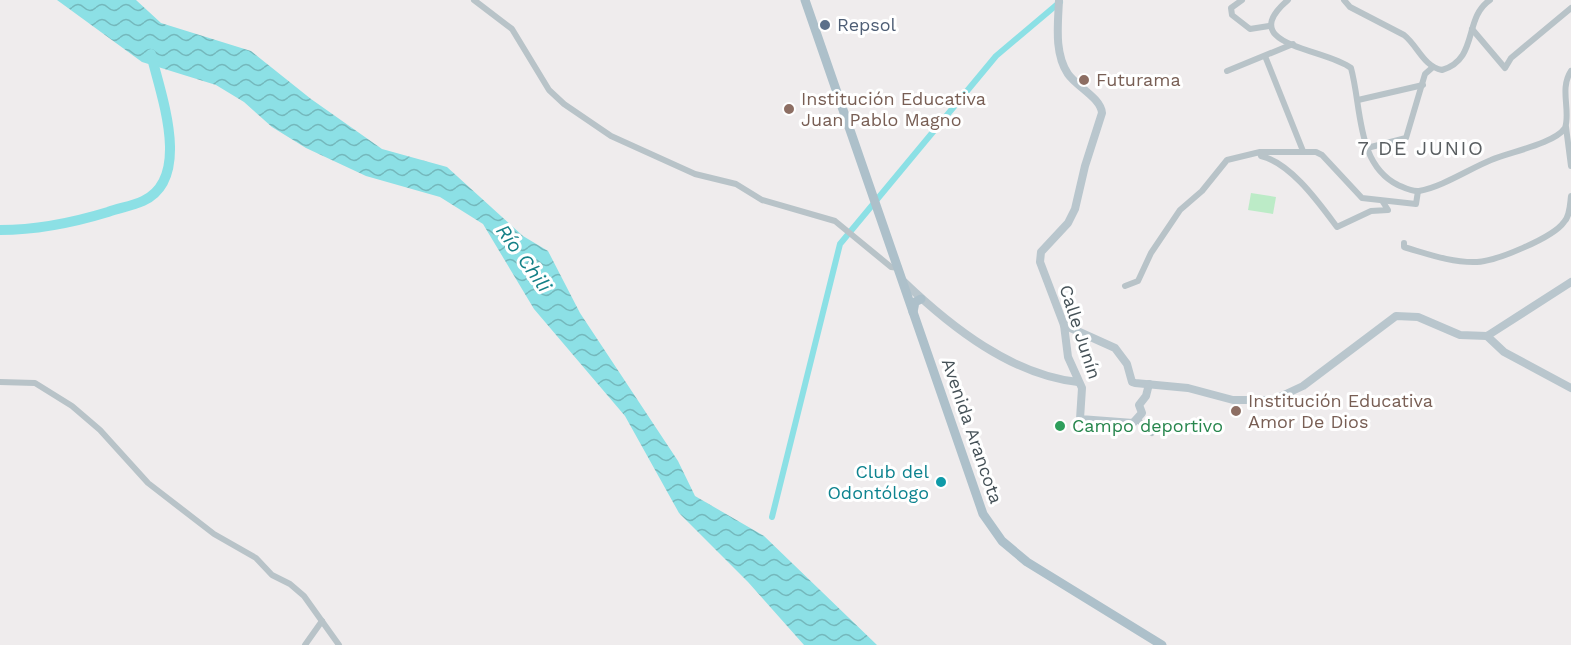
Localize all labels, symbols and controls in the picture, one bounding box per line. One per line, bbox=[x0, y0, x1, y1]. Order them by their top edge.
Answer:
place label: Repsol bbox=[837, 14, 897, 35]
marker: Repsol bbox=[818, 18, 832, 32]
place label: Futurama bbox=[1096, 69, 1181, 90]
marker: Futurama bbox=[1077, 73, 1091, 87]
place label: Institución Educativa Juan Pablo Magno bbox=[801, 88, 986, 130]
marker: Institución Educativa Juan Pablo Magno bbox=[782, 102, 796, 116]
district label: 7 DE JUNIO bbox=[1358, 136, 1485, 160]
water label: Río Chili bbox=[491, 219, 557, 297]
street label: Calle Junín bbox=[1055, 282, 1106, 382]
street label: Avenida Arancota bbox=[938, 355, 1007, 506]
place label: Institución Educativa Amor De Dios bbox=[1248, 390, 1433, 432]
marker: Institución Educativa Amor De Dios bbox=[1229, 404, 1243, 418]
place label: Campo deportivo bbox=[1072, 415, 1223, 436]
marker: Campo deportivo bbox=[1053, 419, 1067, 433]
place label: Club del Odontólogo bbox=[827, 461, 929, 503]
marker: Club del Odontólogo bbox=[934, 475, 948, 489]

